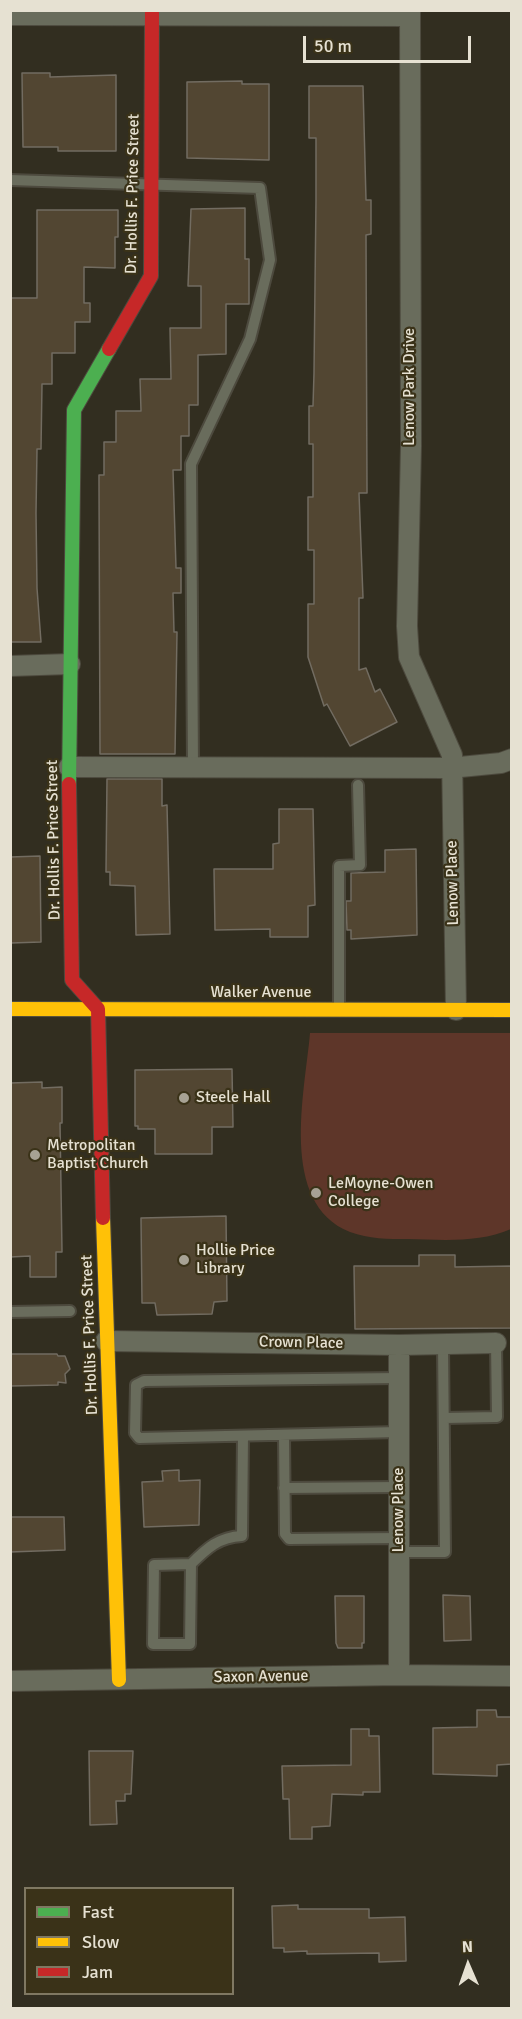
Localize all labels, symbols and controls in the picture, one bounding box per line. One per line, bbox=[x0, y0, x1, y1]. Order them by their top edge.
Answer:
scale bar bbox=[306, 24, 474, 62]
text: 50 m bbox=[314, 35, 352, 57]
street label: Dr. Hollis F. Price Street bbox=[122, 114, 144, 274]
street label: Lenow Park Drive bbox=[400, 328, 420, 446]
street label: Dr. Hollis F. Price Street bbox=[43, 760, 65, 920]
street label: Lenow Place bbox=[443, 840, 463, 926]
street label: Walker Avenue bbox=[211, 983, 311, 1003]
place label: Steele Hall bbox=[196, 1088, 271, 1108]
marker: Steele Hall bbox=[177, 1091, 191, 1105]
place label: Metropolitan Baptist Church bbox=[47, 1136, 148, 1174]
marker: Metropolitan Baptist Church bbox=[28, 1148, 42, 1162]
place label: LeMoyne-Owen College bbox=[328, 1174, 433, 1212]
marker: LeMoyne-Owen College bbox=[309, 1186, 323, 1200]
place label: Hollie Price Library bbox=[196, 1241, 275, 1279]
marker: Hollie Price Library bbox=[177, 1253, 191, 1267]
street label: Dr. Hollis F. Price Street bbox=[78, 1254, 102, 1416]
street label: Crown Place bbox=[259, 1333, 343, 1353]
street label: Lenow Place bbox=[389, 1467, 409, 1553]
street label: Saxon Avenue bbox=[213, 1667, 309, 1687]
legend bbox=[24, 1887, 234, 1995]
text: Fast bbox=[82, 1901, 114, 1923]
text: Slow bbox=[82, 1931, 119, 1953]
north arrow bbox=[438, 1935, 498, 1995]
text: N bbox=[461, 1937, 473, 1957]
text: Jam bbox=[82, 1961, 113, 1983]

